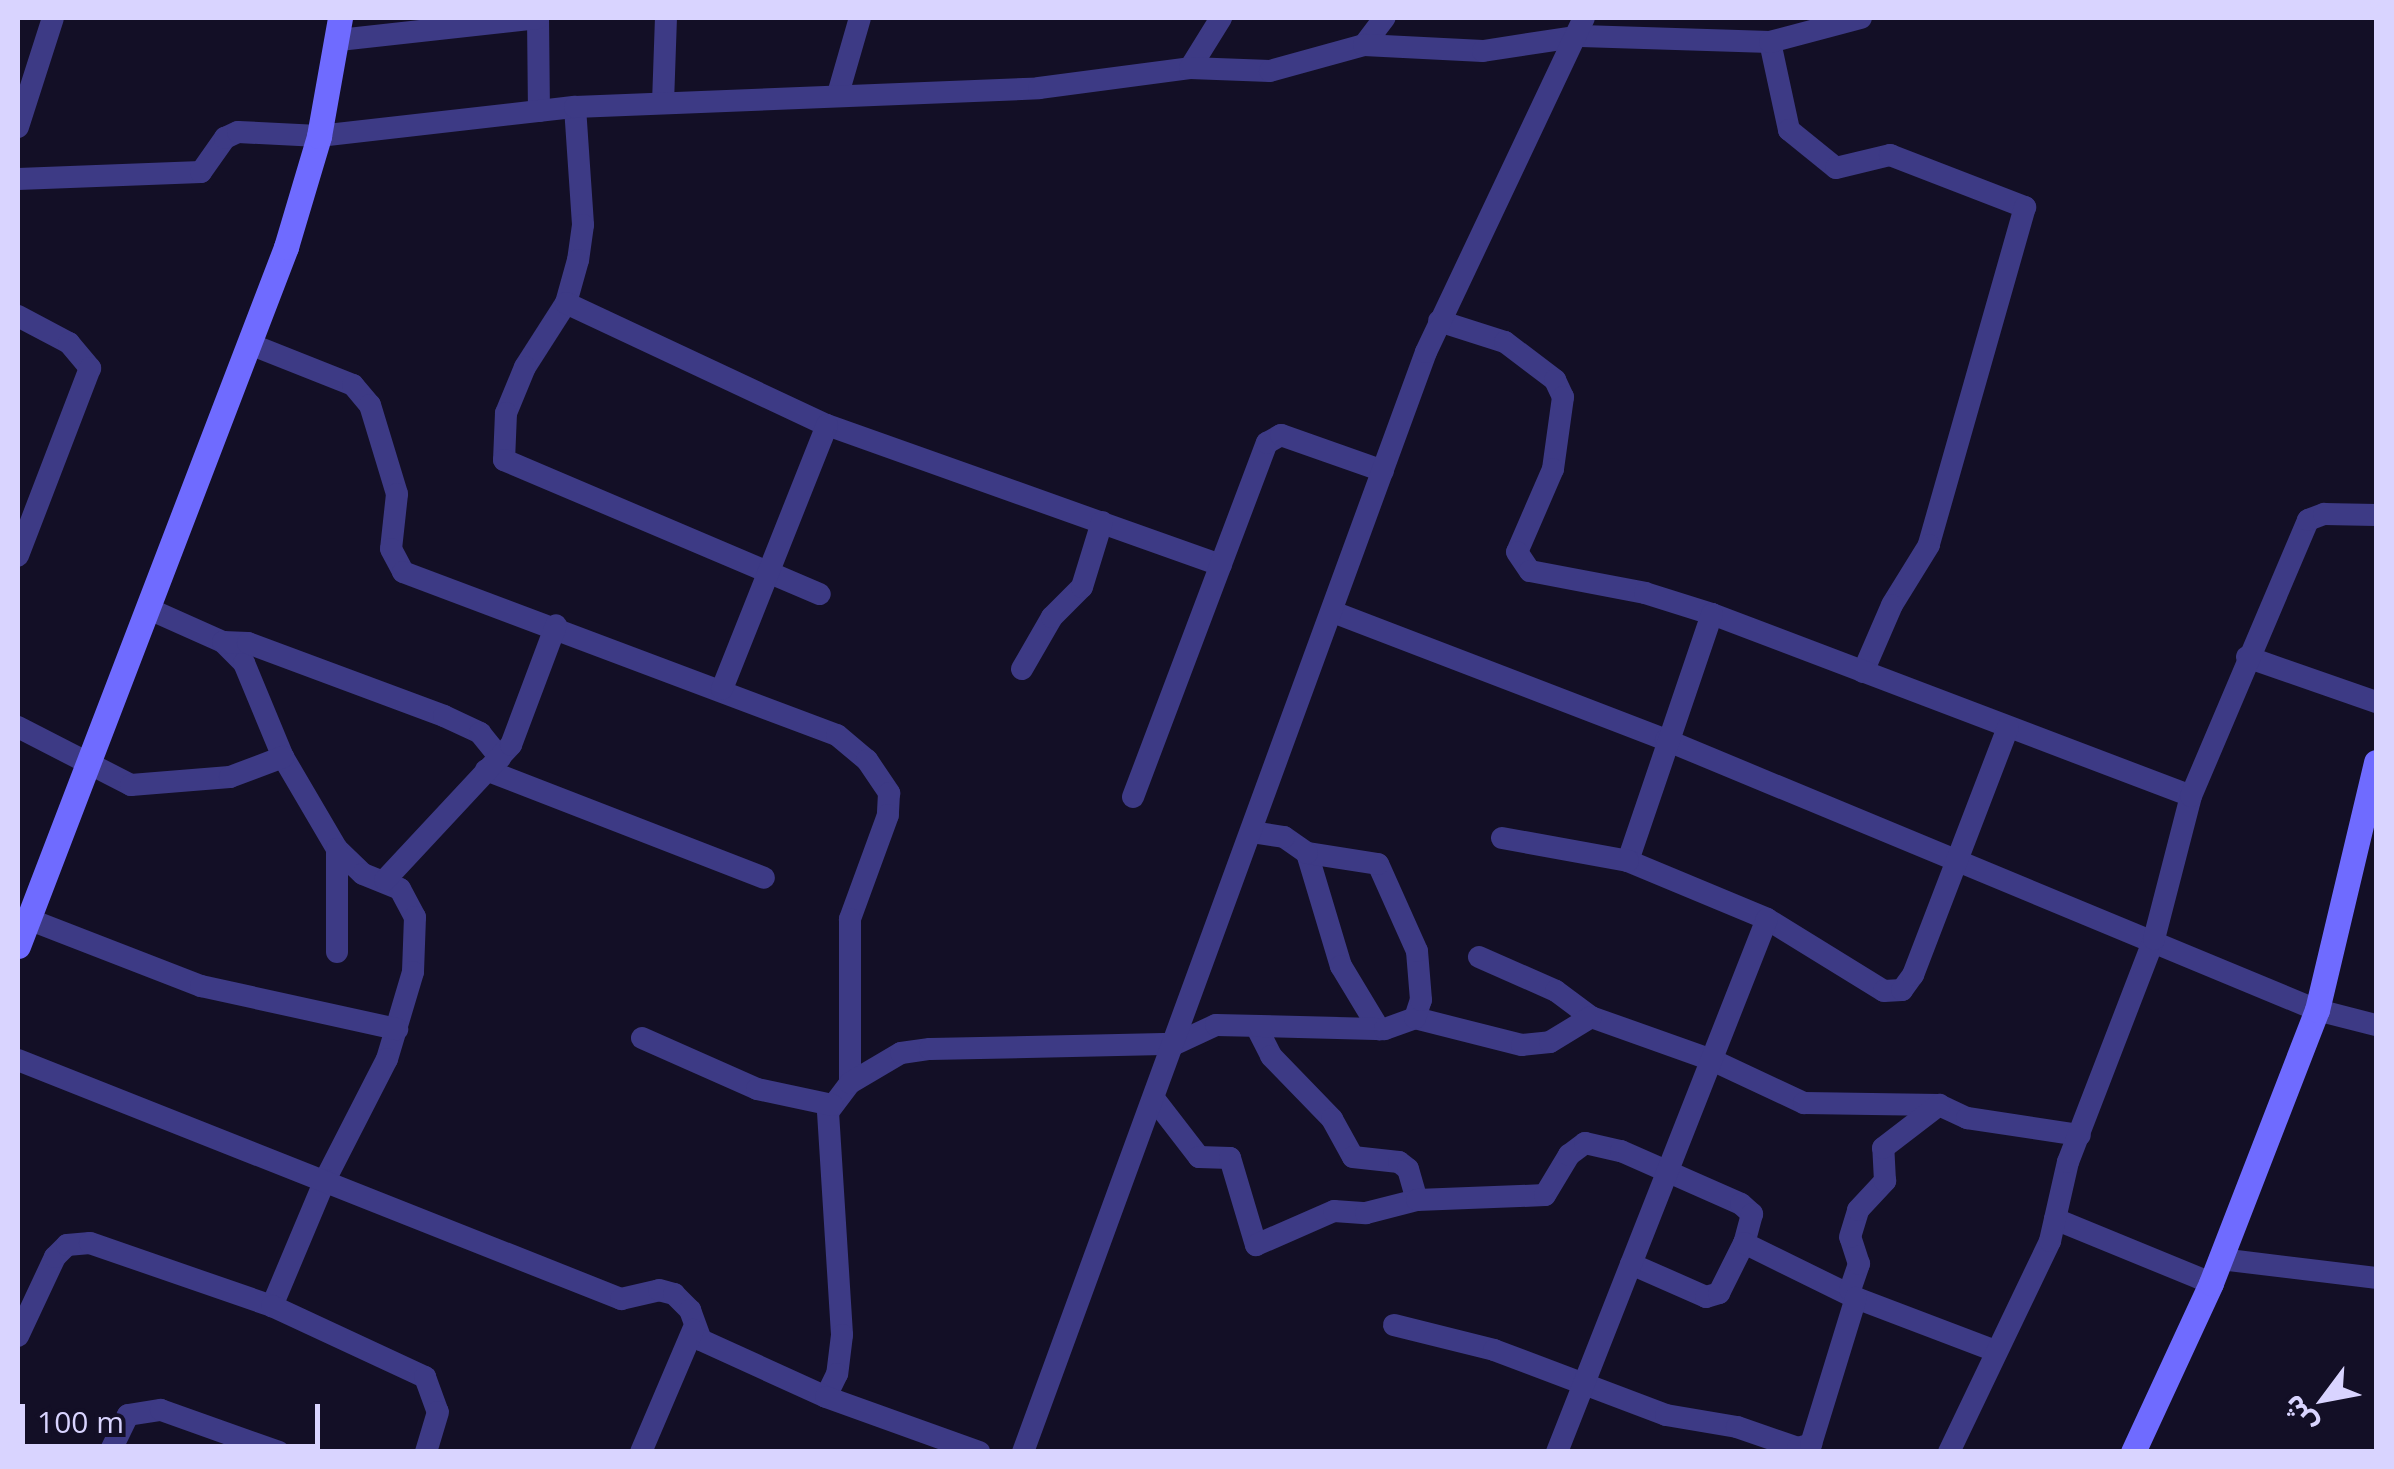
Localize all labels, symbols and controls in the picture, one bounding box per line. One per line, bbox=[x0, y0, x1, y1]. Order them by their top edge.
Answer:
north arrow bbox=[2274, 1349, 2374, 1449]
scale bar bbox=[25, 1384, 325, 1446]
text: ش bbox=[2272, 1389, 2325, 1441]
text: 100 m bbox=[37, 1401, 124, 1442]

